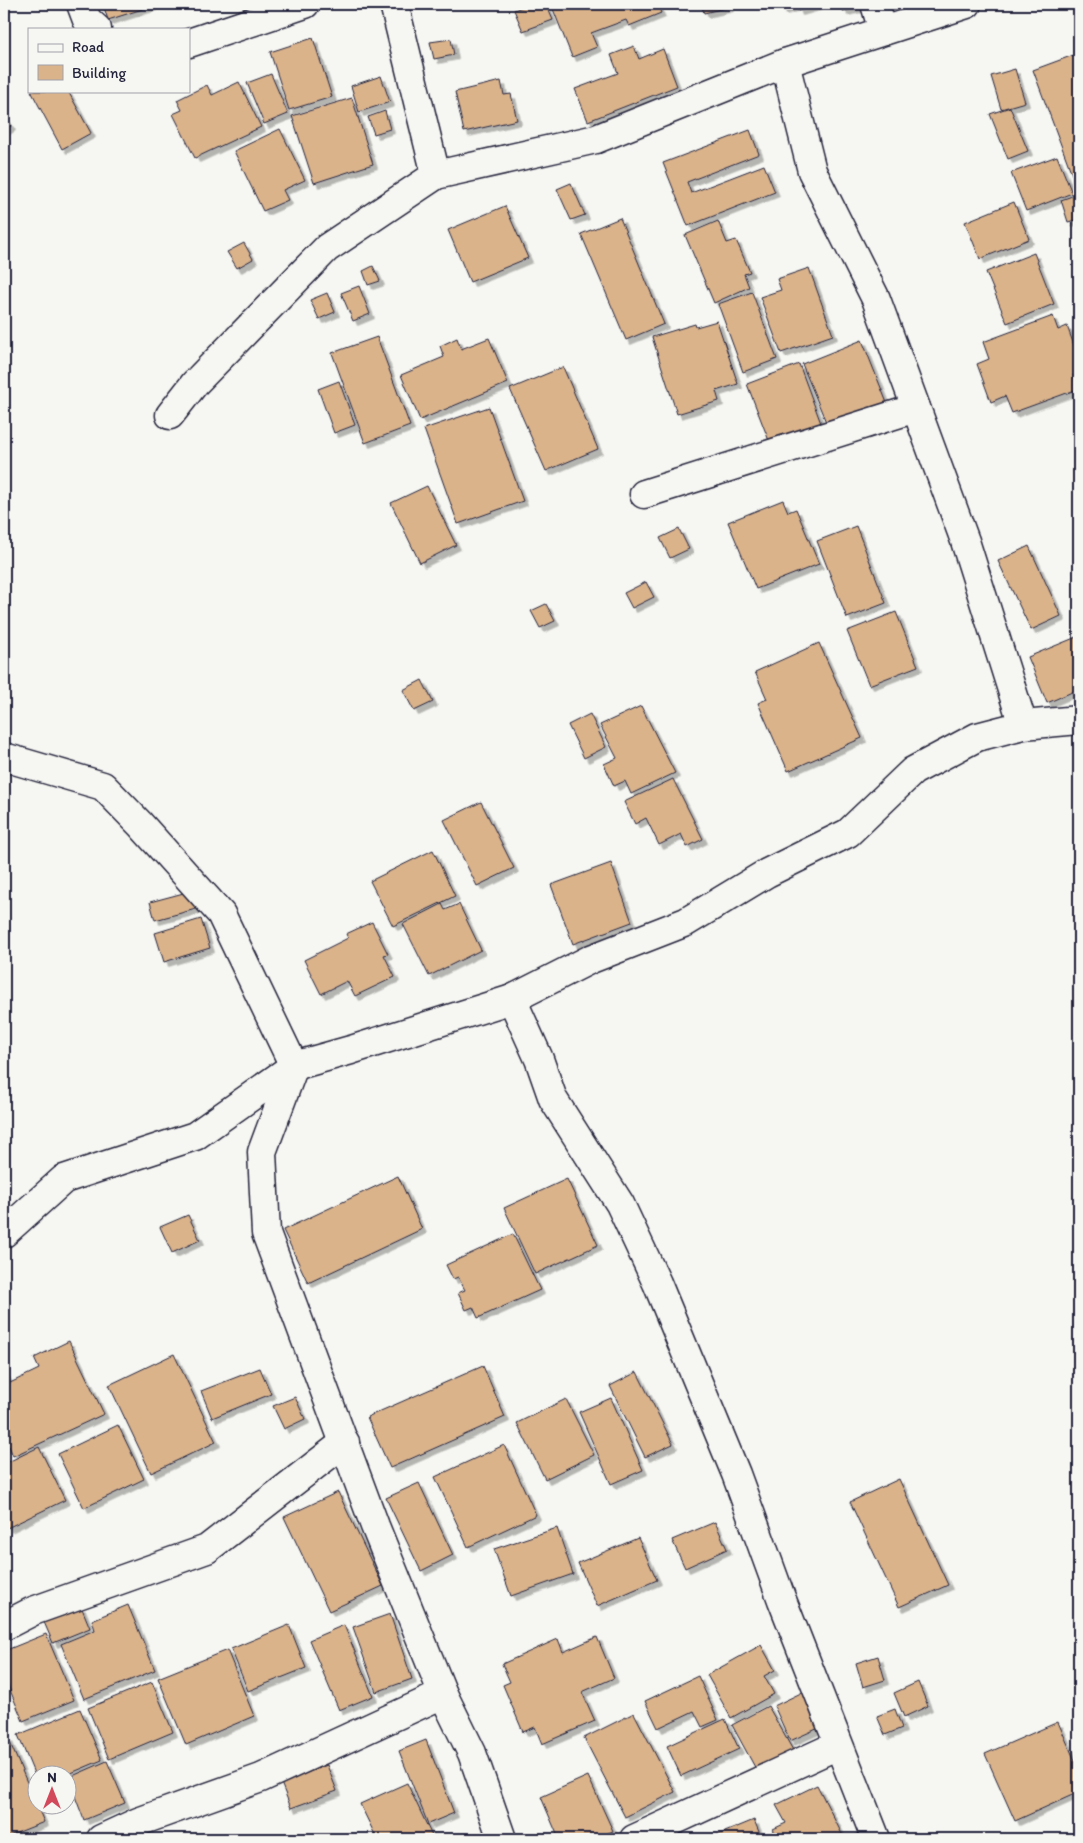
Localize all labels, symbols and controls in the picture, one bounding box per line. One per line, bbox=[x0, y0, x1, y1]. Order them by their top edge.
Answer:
legend bbox=[28, 28, 190, 92]
text: Road bbox=[72, 38, 105, 56]
text: Building bbox=[72, 64, 126, 82]
north arrow bbox=[28, 1766, 78, 1816]
text: N bbox=[47, 1769, 57, 1786]

